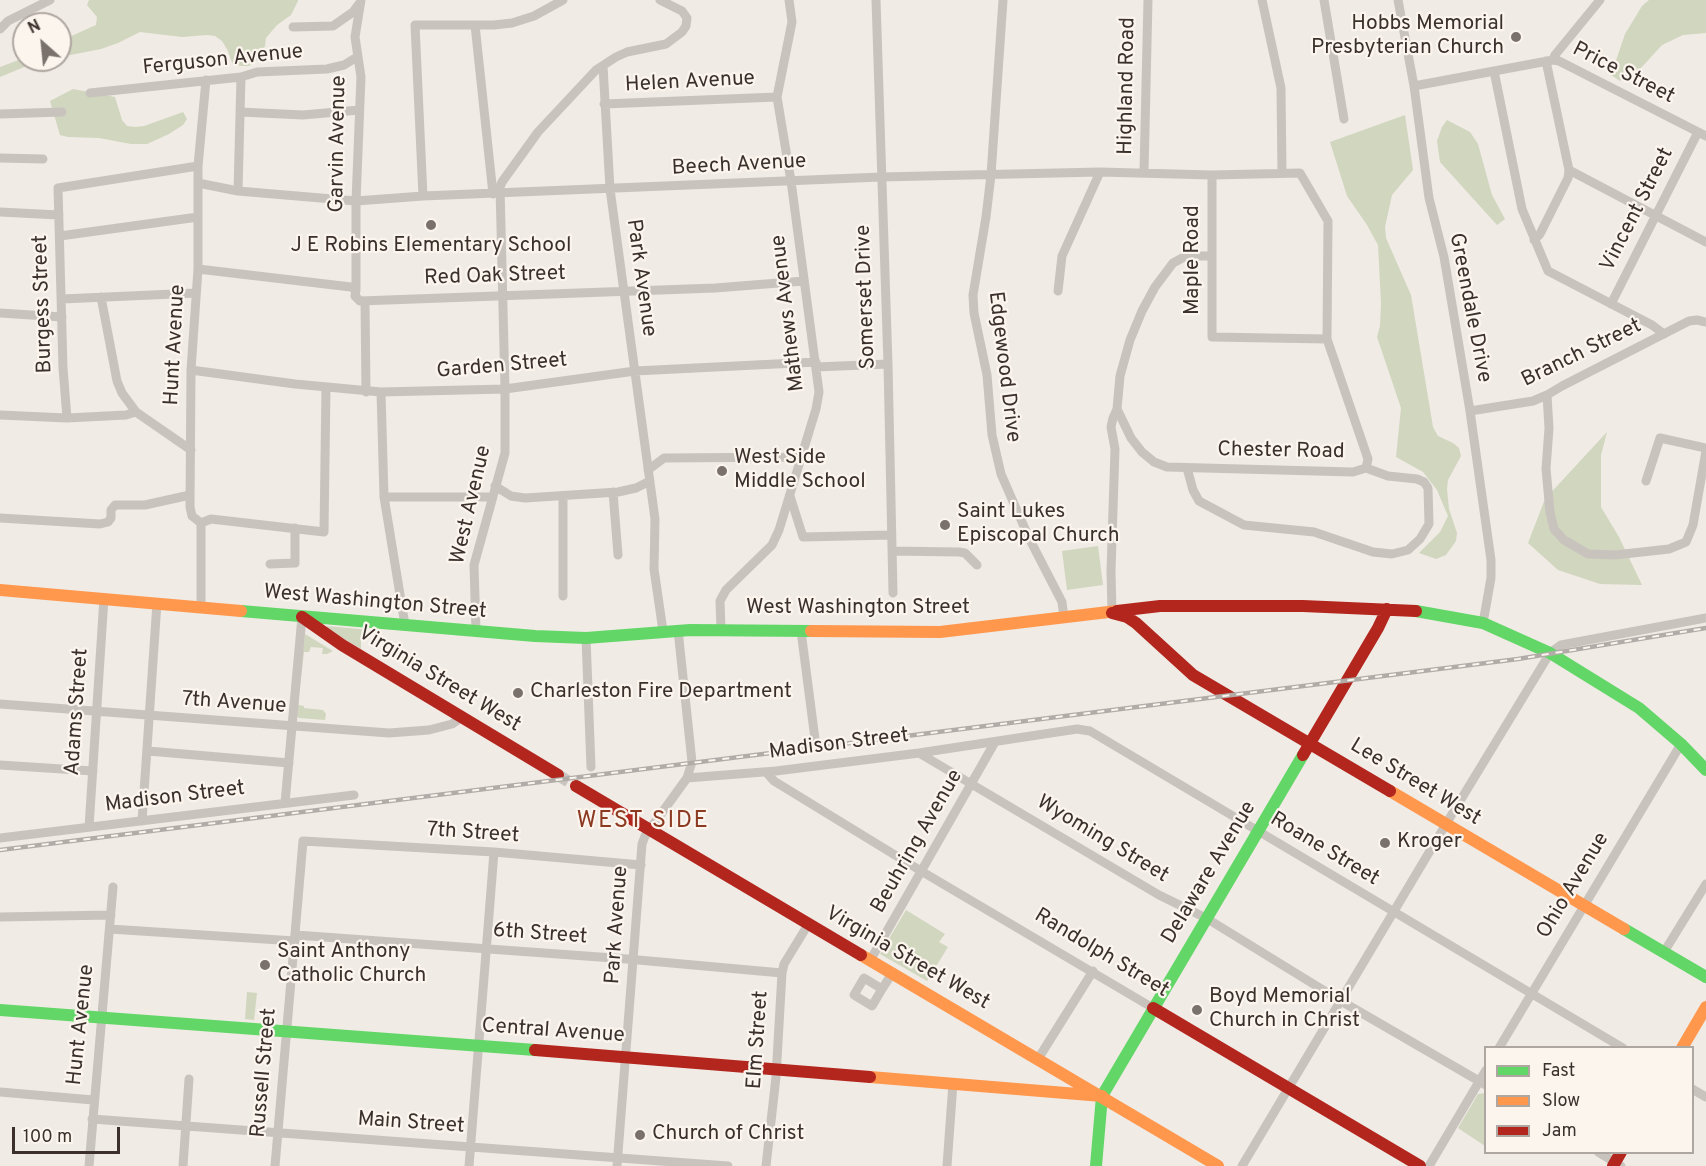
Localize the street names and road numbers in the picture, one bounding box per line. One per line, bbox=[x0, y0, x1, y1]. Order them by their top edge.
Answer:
street label: Highland Road bbox=[1114, 17, 1142, 155]
street label: Price Street bbox=[1568, 37, 1678, 111]
street label: Ferguson Avenue bbox=[142, 40, 304, 82]
street label: Helen Avenue bbox=[624, 67, 756, 99]
street label: Garvin Avenue bbox=[325, 75, 353, 213]
street label: Vincent Street bbox=[1596, 144, 1680, 276]
street label: Beech Avenue bbox=[671, 150, 807, 182]
street label: Maple Road bbox=[1181, 205, 1207, 315]
street label: Park Avenue bbox=[619, 218, 661, 338]
street label: Somerset Drive bbox=[852, 224, 882, 370]
street label: Greendale Drive bbox=[1442, 231, 1496, 385]
street label: Mathews Avenue bbox=[767, 233, 811, 393]
street label: Burgess Street bbox=[29, 234, 59, 374]
street label: Red Oak Street bbox=[424, 262, 566, 292]
street label: Hunt Avenue bbox=[160, 284, 192, 406]
street label: Edgewood Drive bbox=[981, 290, 1025, 444]
street label: Branch Street bbox=[1518, 314, 1646, 394]
street label: Garden Street bbox=[436, 349, 568, 385]
street label: Chester Road bbox=[1217, 438, 1345, 466]
street label: West Avenue bbox=[446, 443, 498, 567]
street label: West Washington Street bbox=[262, 581, 488, 625]
street label: West Washington Street bbox=[746, 596, 970, 622]
street label: Virginia Street West bbox=[353, 621, 525, 739]
street label: Adams Street bbox=[61, 647, 95, 777]
street label: 7th Avenue bbox=[181, 688, 287, 720]
street label: Madison Street bbox=[768, 724, 910, 766]
street label: Lee Street West bbox=[1345, 734, 1485, 832]
street label: Beuhring Avenue bbox=[867, 766, 969, 918]
street label: Madison Street bbox=[104, 777, 246, 819]
street label: Wyoming Street bbox=[1031, 791, 1173, 889]
street label: Delaware Avenue bbox=[1157, 797, 1263, 949]
street label: Roane Street bbox=[1265, 808, 1383, 892]
street label: 7th Street bbox=[426, 818, 520, 850]
street label: Ohio Avenue bbox=[1532, 828, 1616, 944]
street label: Park Avenue bbox=[601, 865, 635, 985]
street label: Virginia Street West bbox=[820, 902, 994, 1016]
street label: Randolph Street bbox=[1029, 904, 1173, 1004]
street label: 6th Street bbox=[492, 919, 588, 951]
street label: Hunt Avenue bbox=[63, 963, 101, 1087]
street label: Elm Street bbox=[743, 990, 775, 1090]
street label: Russell Street bbox=[247, 1007, 283, 1139]
street label: Central Avenue bbox=[481, 1014, 625, 1050]
street label: Main Street bbox=[357, 1108, 465, 1140]

